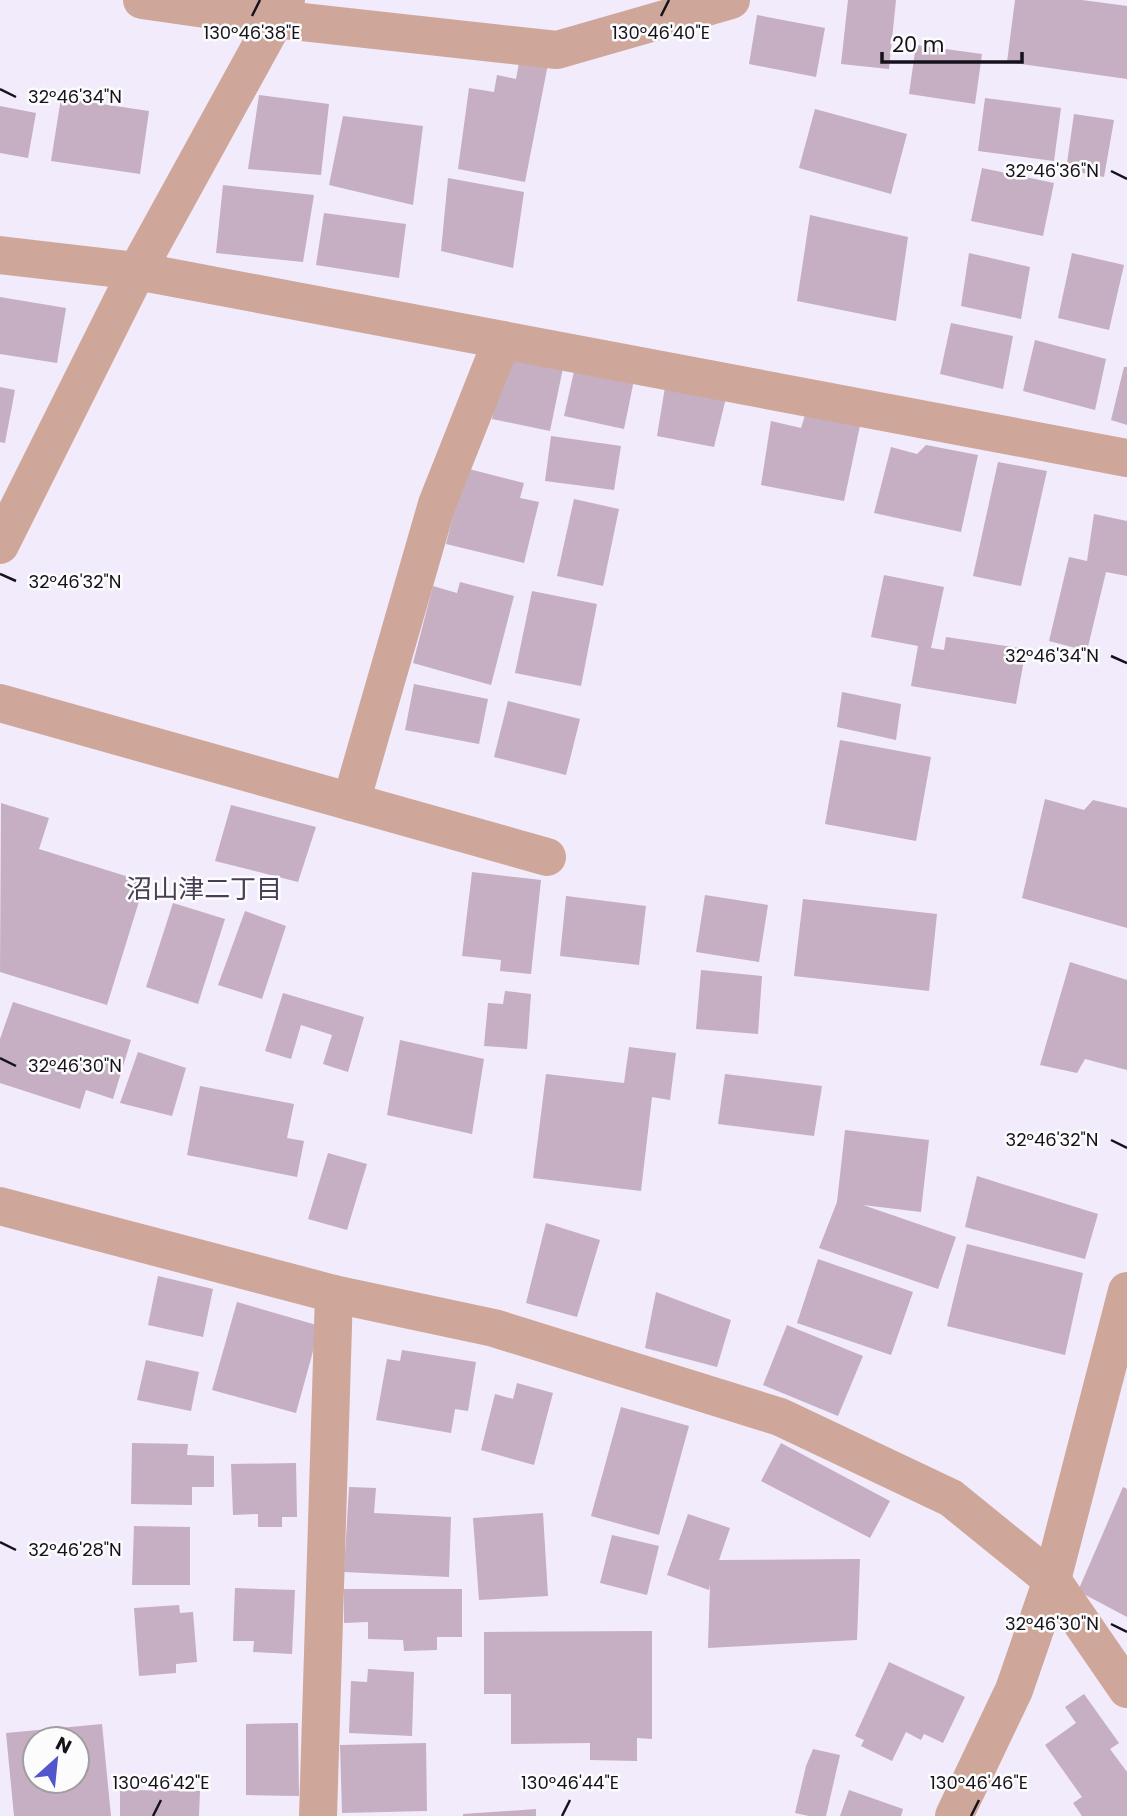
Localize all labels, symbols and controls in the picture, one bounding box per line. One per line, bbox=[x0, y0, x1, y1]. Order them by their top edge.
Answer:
text: 130°46'38"E bbox=[203, 20, 301, 45]
text: 130°46'40"E bbox=[612, 20, 710, 45]
scale bar bbox=[882, 21, 1022, 65]
text: 20 m bbox=[892, 30, 945, 59]
text: 32°46'34"N bbox=[28, 84, 122, 109]
text: 32°46'36"N bbox=[1005, 158, 1099, 183]
text: 32°46'32"N bbox=[29, 569, 121, 594]
text: 32°46'34"N bbox=[1005, 643, 1099, 668]
district label: 沼山津二丁目 bbox=[126, 871, 282, 907]
text: 32°46'30"N bbox=[28, 1053, 122, 1078]
text: 32°46'32"N bbox=[1006, 1127, 1098, 1152]
text: 32°46'28"N bbox=[28, 1537, 122, 1562]
text: 32°46'30"N bbox=[1005, 1611, 1099, 1636]
north arrow bbox=[21, 1725, 91, 1795]
text: N bbox=[51, 1730, 76, 1761]
text: 130°46'42"E bbox=[113, 1770, 209, 1795]
text: 130°46'44"E bbox=[521, 1770, 619, 1795]
text: 130°46'46"E bbox=[930, 1770, 1028, 1795]

